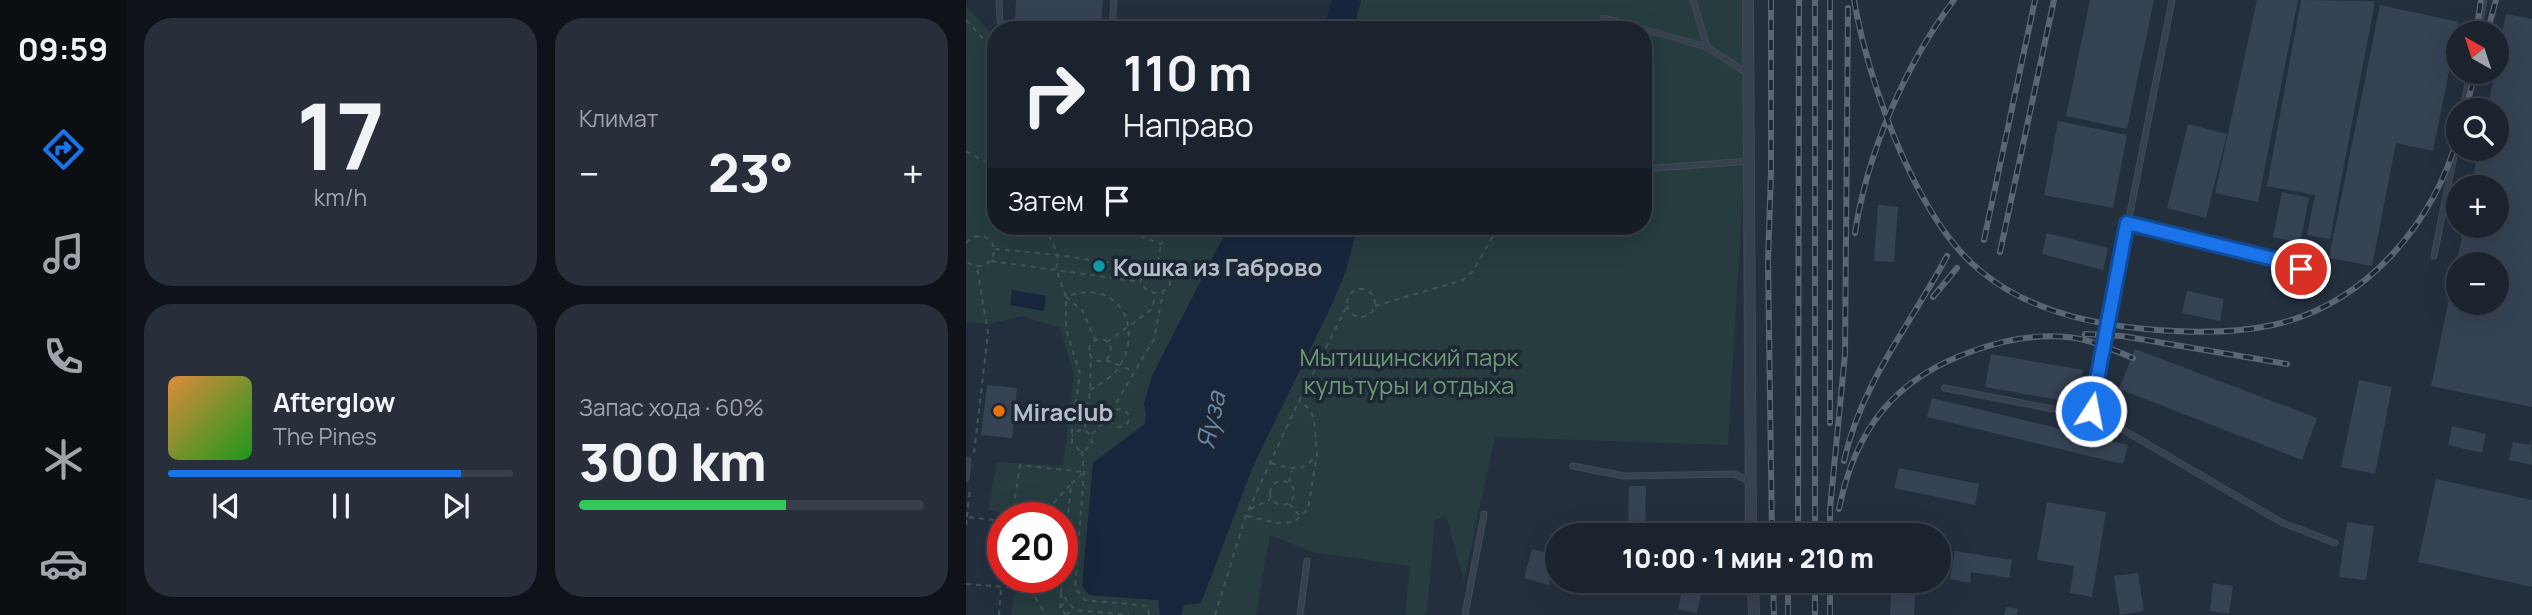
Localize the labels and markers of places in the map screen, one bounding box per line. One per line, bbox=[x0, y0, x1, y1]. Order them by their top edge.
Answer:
pin bbox=[2271, 239, 2331, 299]
place label: Кошка из Габрово bbox=[1113, 250, 1322, 283]
marker: Кошка из Габрово bbox=[1091, 258, 1107, 274]
place label: Miraclub bbox=[1013, 395, 1113, 428]
marker: Miraclub bbox=[991, 403, 1007, 419]

